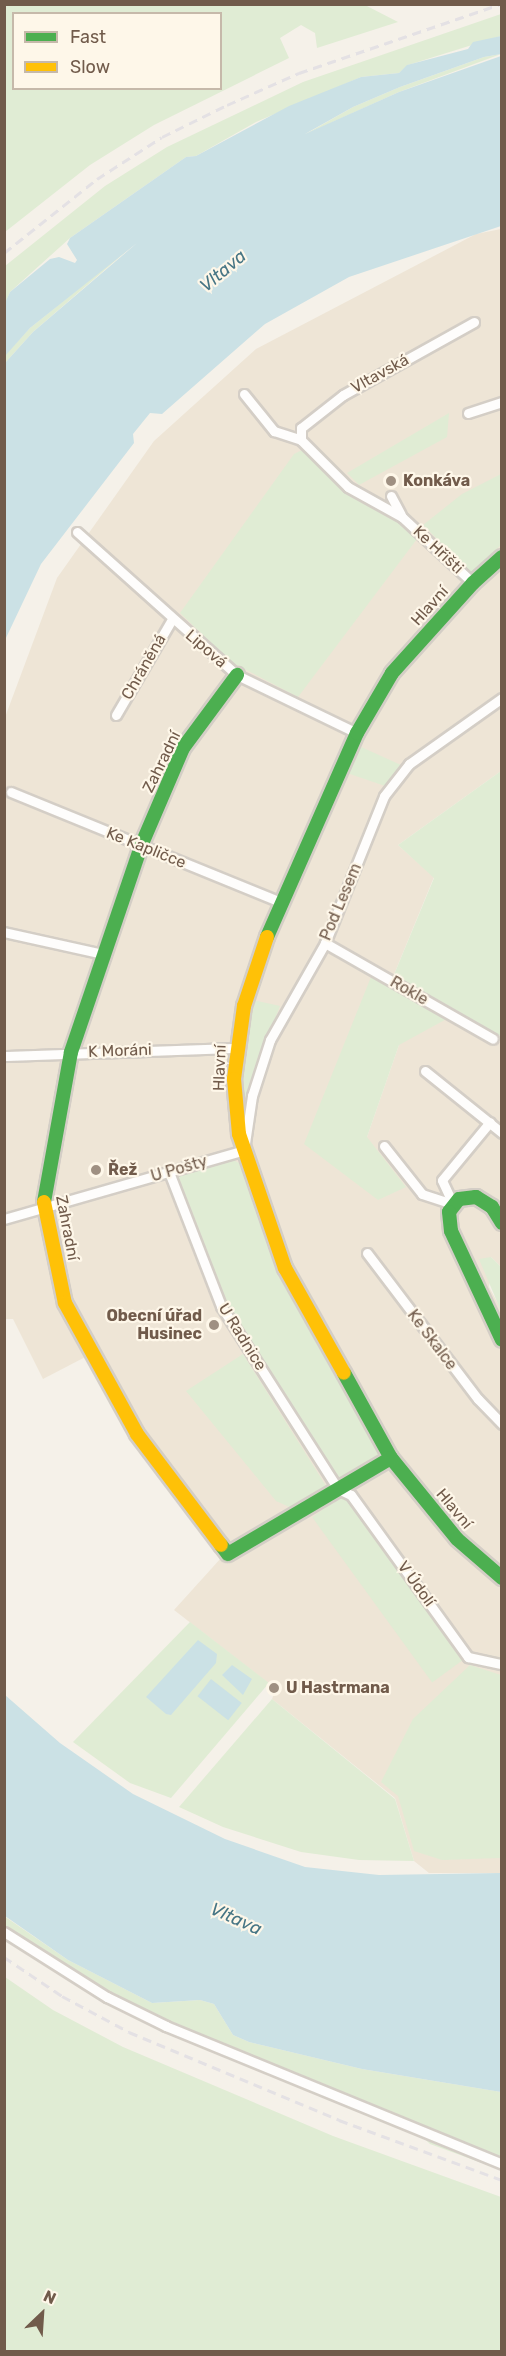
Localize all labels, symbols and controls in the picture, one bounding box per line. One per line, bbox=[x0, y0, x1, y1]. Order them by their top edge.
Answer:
legend bbox=[12, 12, 222, 90]
text: Fast bbox=[70, 26, 106, 48]
text: Slow bbox=[70, 56, 110, 78]
water label: Vltava bbox=[195, 245, 251, 297]
street label: Vltavská bbox=[348, 350, 412, 398]
place label: Konkáva bbox=[403, 471, 470, 491]
marker: Konkáva bbox=[384, 474, 398, 488]
street label: Ke Hřišti bbox=[409, 522, 467, 578]
street label: Hlavní bbox=[407, 582, 453, 630]
street label: Lipová bbox=[181, 626, 231, 672]
street label: Chráněná bbox=[118, 631, 170, 703]
street label: Zahradní bbox=[139, 728, 185, 796]
street label: Ke Kapličce bbox=[103, 823, 189, 873]
street label: Pod Lesem bbox=[316, 861, 366, 943]
street label: Rokle bbox=[387, 973, 431, 1009]
street label: K Moráni bbox=[88, 1040, 152, 1062]
street label: Hlavní bbox=[210, 1044, 230, 1092]
street label: U Pošty bbox=[149, 1152, 209, 1186]
place label: Řež bbox=[108, 1160, 137, 1180]
marker: Řež bbox=[89, 1163, 103, 1177]
street label: Zahradní bbox=[51, 1194, 83, 1262]
street label: U Radnice bbox=[214, 1300, 270, 1374]
place label: Obecní úřad Husinec bbox=[106, 1306, 202, 1344]
street label: Ke Skalce bbox=[403, 1306, 461, 1374]
marker: Obecní úřad Husinec bbox=[207, 1318, 221, 1332]
street label: Hlavní bbox=[432, 1485, 476, 1533]
street label: V Údolí bbox=[393, 1557, 439, 1611]
place label: U Hastrmana bbox=[286, 1678, 390, 1698]
marker: U Hastrmana bbox=[267, 1681, 281, 1695]
water label: Vltava bbox=[207, 1898, 265, 1940]
north arrow bbox=[12, 2284, 72, 2344]
text: N bbox=[41, 2286, 59, 2308]

